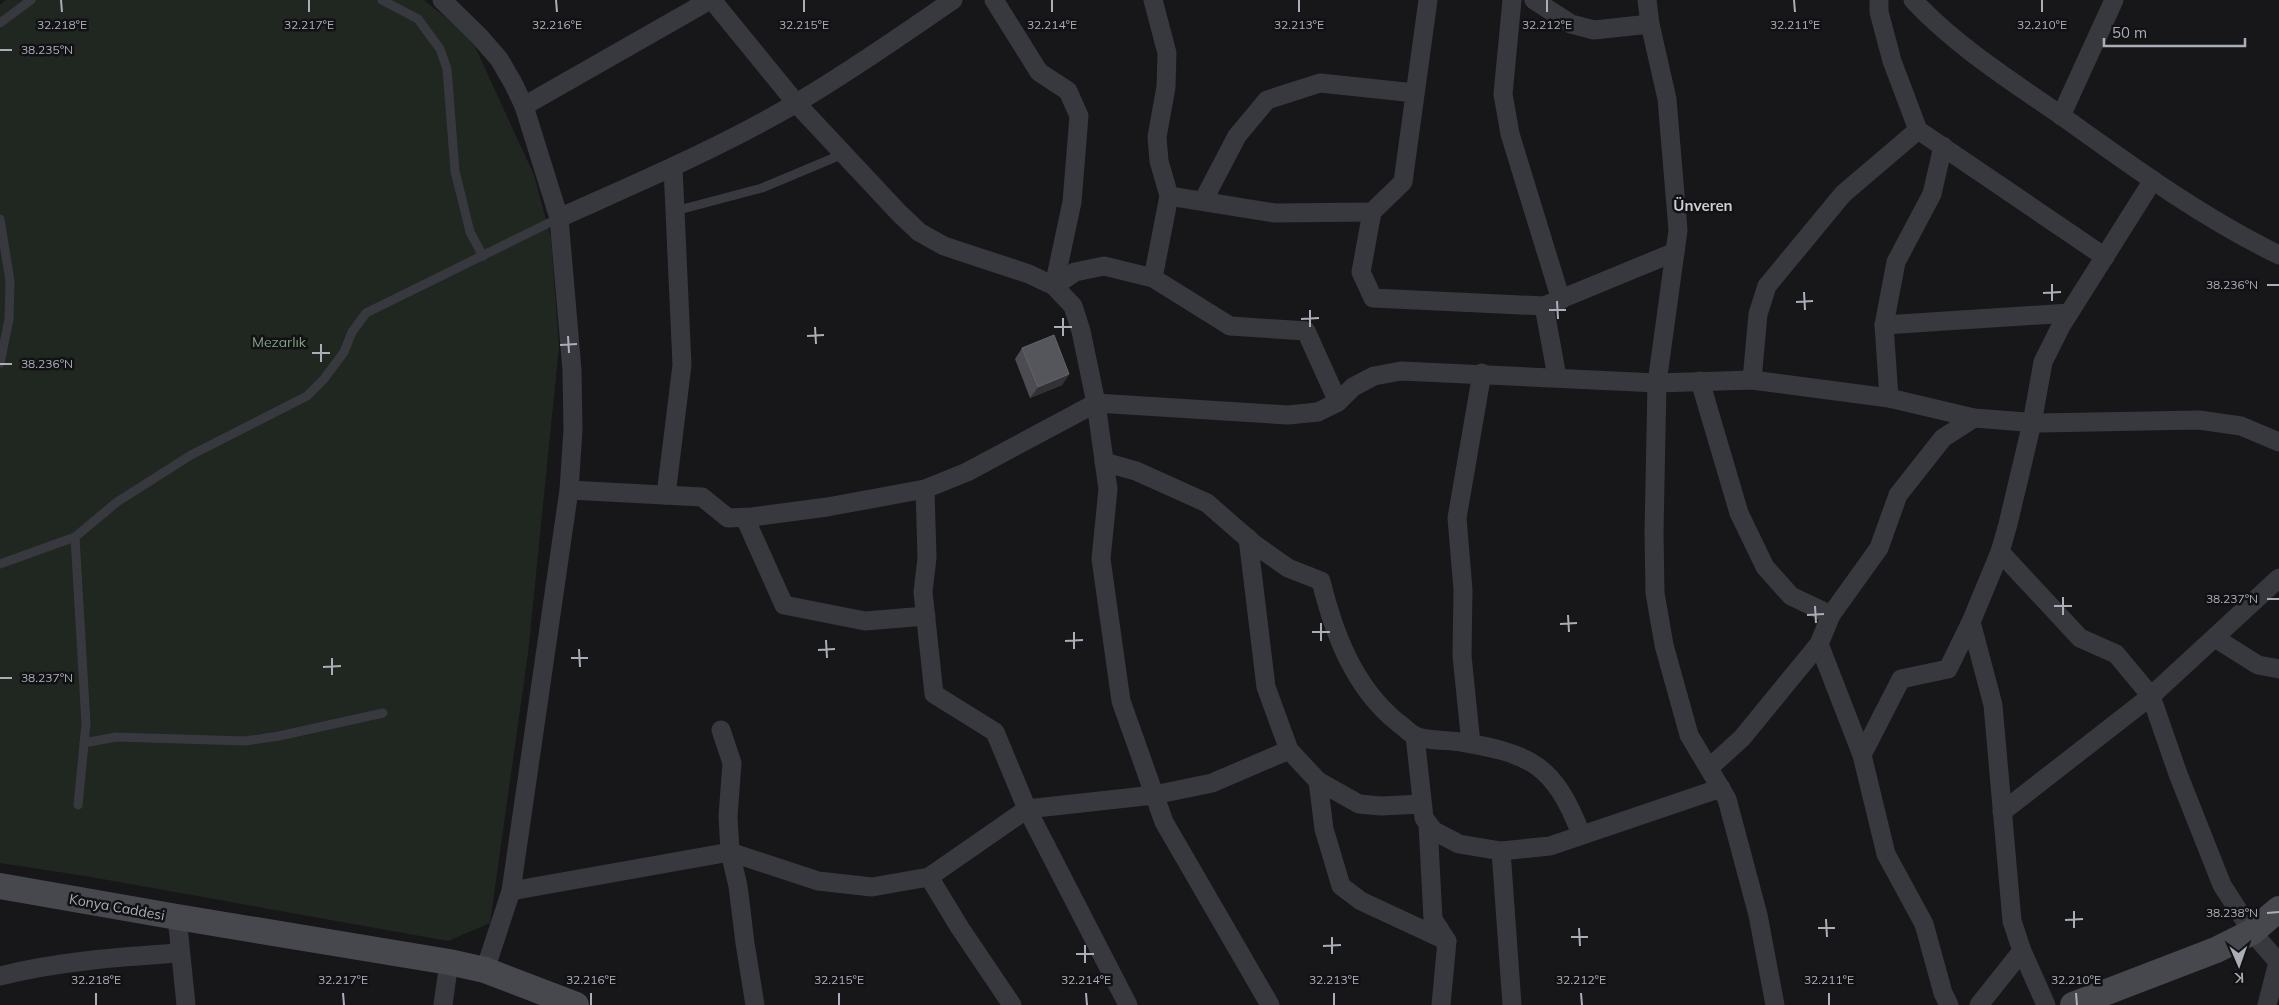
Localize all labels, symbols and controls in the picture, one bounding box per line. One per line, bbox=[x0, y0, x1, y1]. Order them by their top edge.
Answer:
scale bar bbox=[2104, 15, 2245, 47]
text: 32.218°E bbox=[37, 17, 87, 32]
text: 32.217°E bbox=[284, 17, 334, 32]
text: 32.216°E bbox=[532, 17, 582, 32]
text: 32.215°E bbox=[779, 17, 829, 32]
text: 32.214°E bbox=[1027, 17, 1077, 32]
text: 32.213°E bbox=[1274, 17, 1324, 32]
text: 32.212°E bbox=[1522, 17, 1572, 32]
text: 32.211°E bbox=[1770, 17, 1820, 32]
text: 32.210°E bbox=[2017, 17, 2067, 32]
text: 50 m bbox=[2112, 23, 2147, 42]
text: 38.235°N bbox=[21, 42, 73, 57]
district label: Ünveren bbox=[1673, 196, 1733, 215]
text: 38.236°N bbox=[2206, 277, 2258, 292]
park label: Mezarlık bbox=[252, 333, 307, 351]
text: 38.236°N bbox=[21, 356, 73, 371]
text: 38.237°N bbox=[2206, 591, 2258, 606]
text: 38.237°N bbox=[21, 670, 73, 685]
street label: Konya Caddesi bbox=[68, 890, 166, 924]
text: 38.238°N bbox=[2206, 905, 2258, 920]
north arrow bbox=[2214, 940, 2264, 990]
text: K bbox=[2234, 969, 2244, 987]
text: 32.218°E bbox=[71, 972, 121, 987]
text: 32.217°E bbox=[318, 972, 368, 987]
text: 32.216°E bbox=[566, 972, 616, 987]
text: 32.215°E bbox=[814, 972, 864, 987]
text: 32.214°E bbox=[1061, 972, 1111, 987]
text: 32.213°E bbox=[1309, 972, 1359, 987]
text: 32.212°E bbox=[1556, 972, 1606, 987]
text: 32.211°E bbox=[1804, 972, 1854, 987]
text: 32.210°E bbox=[2051, 972, 2101, 987]

